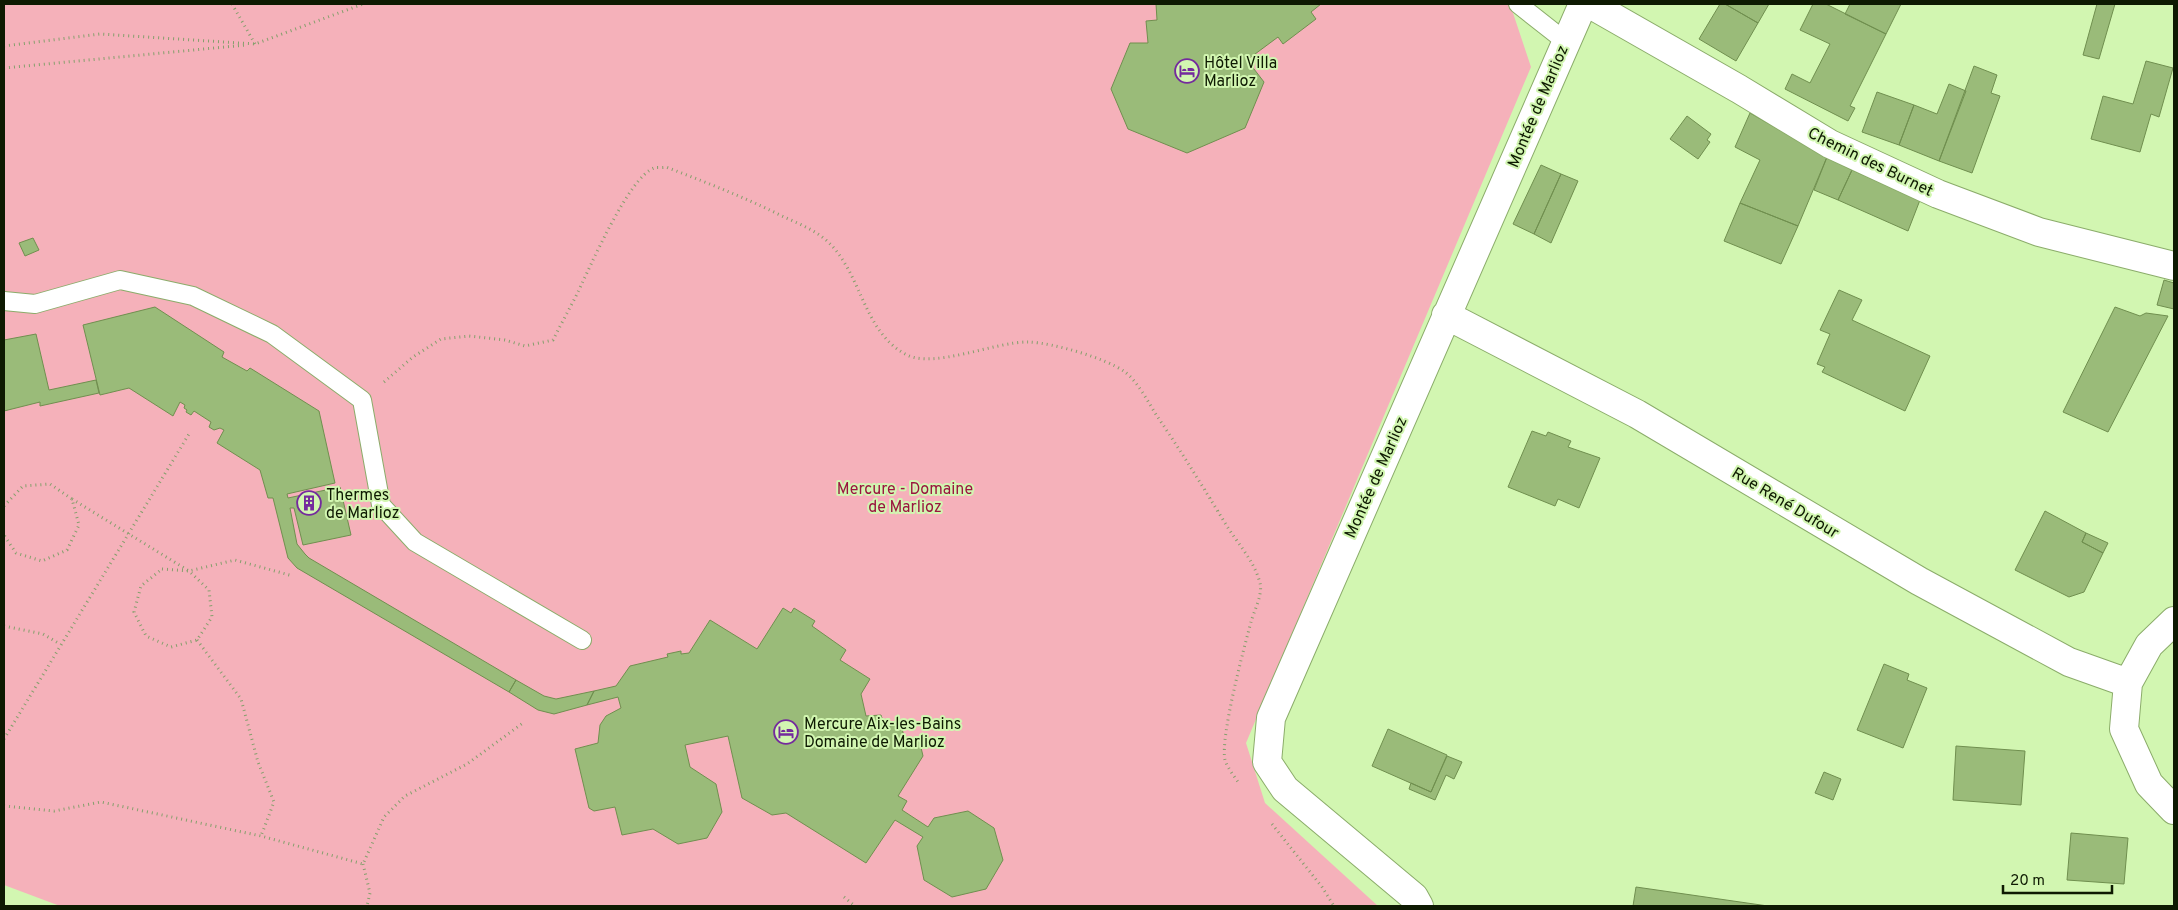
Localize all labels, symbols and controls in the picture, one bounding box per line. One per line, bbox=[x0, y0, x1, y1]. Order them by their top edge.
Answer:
street label: Montée de Marlioz bbox=[1504, 43, 1574, 171]
place label: Hôtel Villa Marlioz bbox=[1204, 54, 1277, 92]
hotel icon: Hôtel Villa Marlioz bbox=[1174, 58, 1200, 84]
street label: Chemin des Burnet bbox=[1804, 124, 1936, 202]
street label: Montée de Marlioz bbox=[1341, 414, 1413, 542]
street label: Rue René Dufour bbox=[1728, 464, 1842, 544]
park label: Mercure - Domaine de Marlioz bbox=[837, 480, 973, 518]
place label: Thermes de Marlioz bbox=[326, 486, 400, 524]
building icon: Thermes de Marlioz bbox=[296, 490, 322, 516]
place label: Mercure Aix-les-Bains Domaine de Marlioz bbox=[804, 715, 961, 753]
hotel icon: Mercure Aix-les-Bains Domaine de Marlioz bbox=[773, 719, 799, 745]
scale bar bbox=[2003, 862, 2112, 894]
text: 20 m bbox=[2010, 872, 2045, 891]

